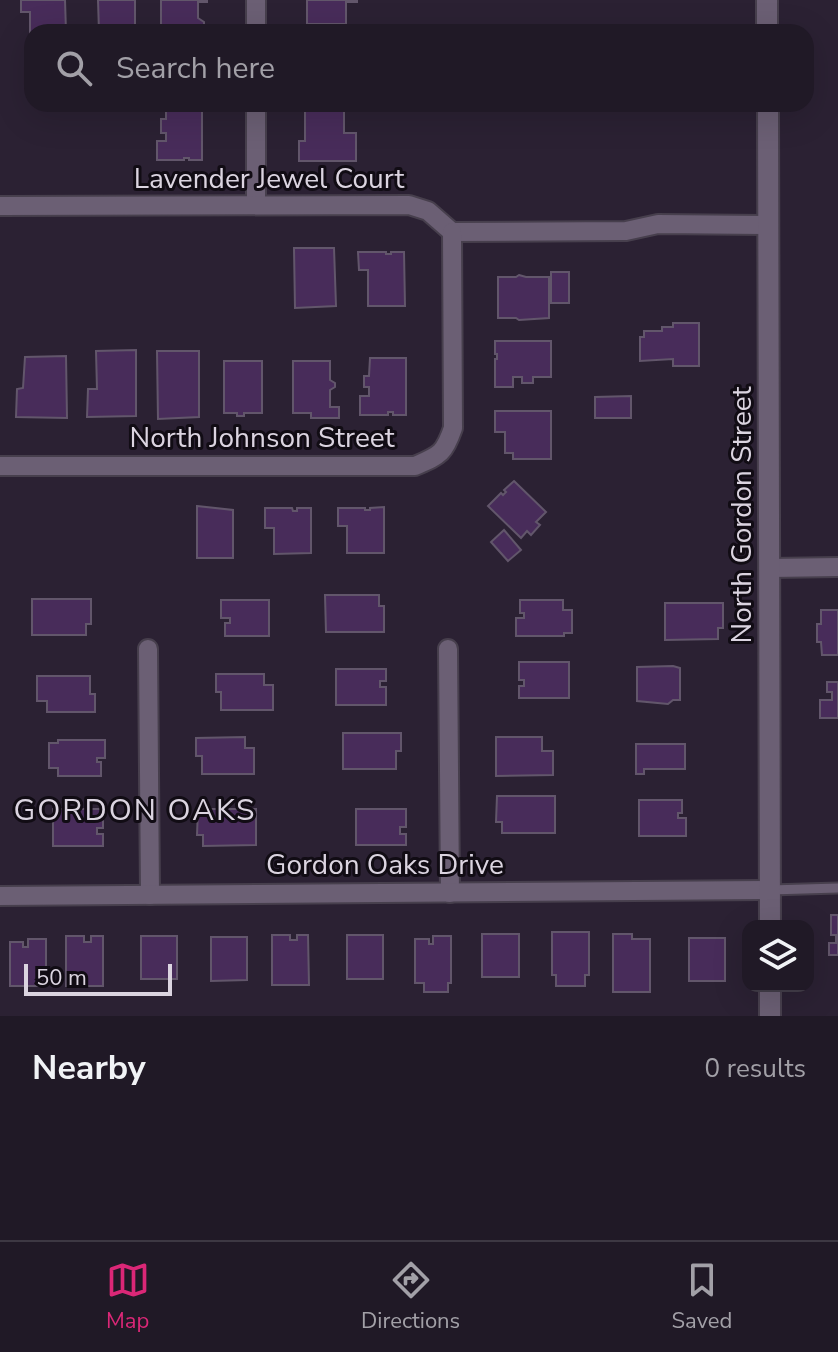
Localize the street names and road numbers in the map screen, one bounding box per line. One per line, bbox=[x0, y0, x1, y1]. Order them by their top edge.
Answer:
street label: Lavender Jewel Court bbox=[134, 160, 404, 198]
street label: North Gordon Street bbox=[723, 386, 761, 644]
street label: North Johnson Street bbox=[130, 419, 395, 457]
street label: Gordon Oaks Drive bbox=[266, 846, 504, 884]

